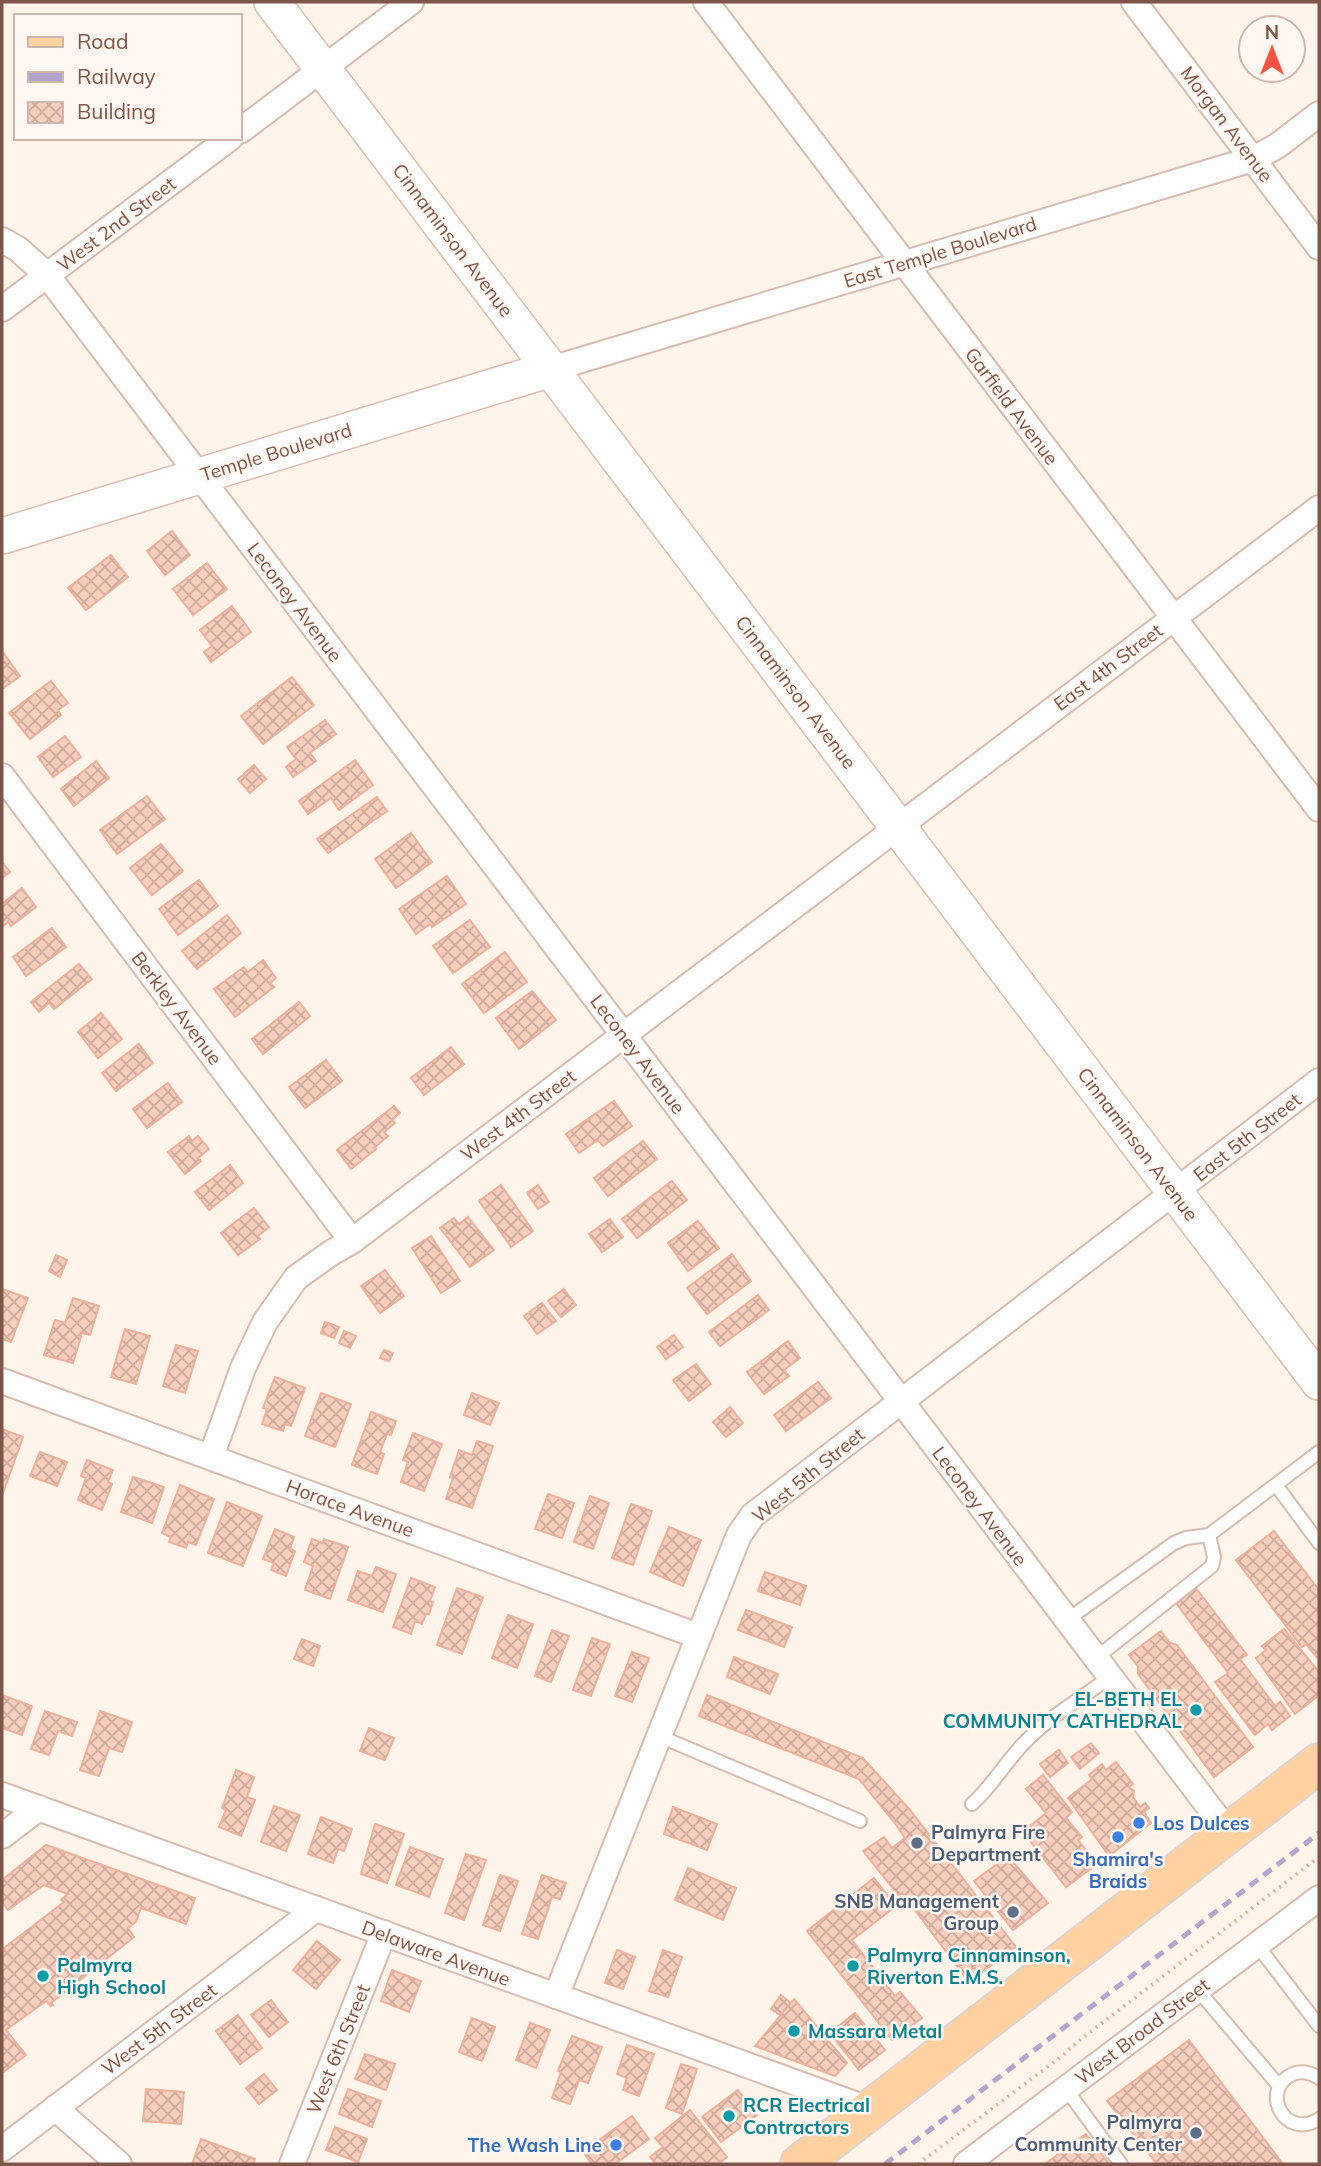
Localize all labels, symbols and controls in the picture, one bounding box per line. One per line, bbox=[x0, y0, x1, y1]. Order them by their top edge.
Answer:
legend bbox=[14, 14, 242, 140]
north arrow bbox=[1237, 14, 1307, 84]
text: N bbox=[1265, 20, 1279, 44]
text: Road bbox=[77, 28, 128, 54]
street label: Morgan Avenue bbox=[1176, 61, 1278, 187]
text: Railway bbox=[77, 63, 156, 89]
text: Building bbox=[77, 98, 156, 124]
street label: Cinnaminson Avenue bbox=[387, 158, 519, 322]
street label: West 2nd Street bbox=[52, 171, 180, 277]
street label: East Temple Boulevard bbox=[841, 211, 1039, 293]
street label: Garfield Avenue bbox=[960, 342, 1064, 470]
street label: Temple Boulevard bbox=[197, 418, 355, 486]
street label: Leconey Avenue bbox=[242, 538, 348, 666]
street label: Cinnaminson Avenue bbox=[730, 610, 862, 774]
street label: East 4th Street bbox=[1049, 618, 1167, 716]
street label: Berkley Avenue bbox=[127, 947, 227, 1069]
street label: Leconey Avenue bbox=[585, 990, 691, 1118]
street label: Cinnaminson Avenue bbox=[1072, 1062, 1204, 1226]
street label: West 4th Street bbox=[456, 1064, 581, 1166]
street label: East 5th Street bbox=[1188, 1087, 1306, 1186]
street label: West 5th Street bbox=[747, 1422, 869, 1528]
street label: Leconey Avenue bbox=[927, 1442, 1033, 1570]
street label: Horace Avenue bbox=[283, 1474, 417, 1542]
place label: EL-BETH EL COMMUNITY CATHEDRAL bbox=[943, 1687, 1182, 1733]
marker: EL-BETH EL COMMUNITY CATHEDRAL bbox=[1188, 1702, 1204, 1718]
place label: Los Dulces bbox=[1153, 1811, 1250, 1835]
marker: Los Dulces bbox=[1131, 1815, 1147, 1831]
place label: Palmyra Fire Department bbox=[931, 1820, 1045, 1866]
marker: Shamira's Braids bbox=[1110, 1829, 1126, 1845]
marker: Palmyra Fire Department bbox=[909, 1835, 925, 1851]
place label: Shamira's Braids bbox=[1073, 1847, 1163, 1893]
place label: SNB Management Group bbox=[834, 1889, 999, 1935]
marker: SNB Management Group bbox=[1005, 1904, 1021, 1920]
street label: Delaware Avenue bbox=[358, 1915, 514, 1991]
place label: Palmyra Cinnaminson, Riverton E.M.S. bbox=[867, 1943, 1071, 1989]
place label: Palmyra High School bbox=[57, 1953, 166, 1999]
marker: Palmyra Cinnaminson, Riverton E.M.S. bbox=[845, 1958, 861, 1974]
marker: Palmyra High School bbox=[35, 1968, 51, 1984]
street label: West Broad Street bbox=[1070, 1972, 1214, 2089]
street label: West 5th Street bbox=[97, 1978, 222, 2080]
street label: West 6th Street bbox=[301, 1980, 375, 2117]
place label: Massara Metal bbox=[808, 2019, 942, 2043]
marker: Massara Metal bbox=[786, 2023, 802, 2039]
place label: RCR Electrical Contractors bbox=[743, 2093, 870, 2139]
marker: RCR Electrical Contractors bbox=[721, 2108, 737, 2124]
place label: Palmyra Community Center bbox=[1014, 2110, 1183, 2156]
marker: Palmyra Community Center bbox=[1188, 2125, 1204, 2141]
place label: The Wash Line bbox=[468, 2133, 602, 2157]
marker: The Wash Line bbox=[608, 2137, 624, 2153]

